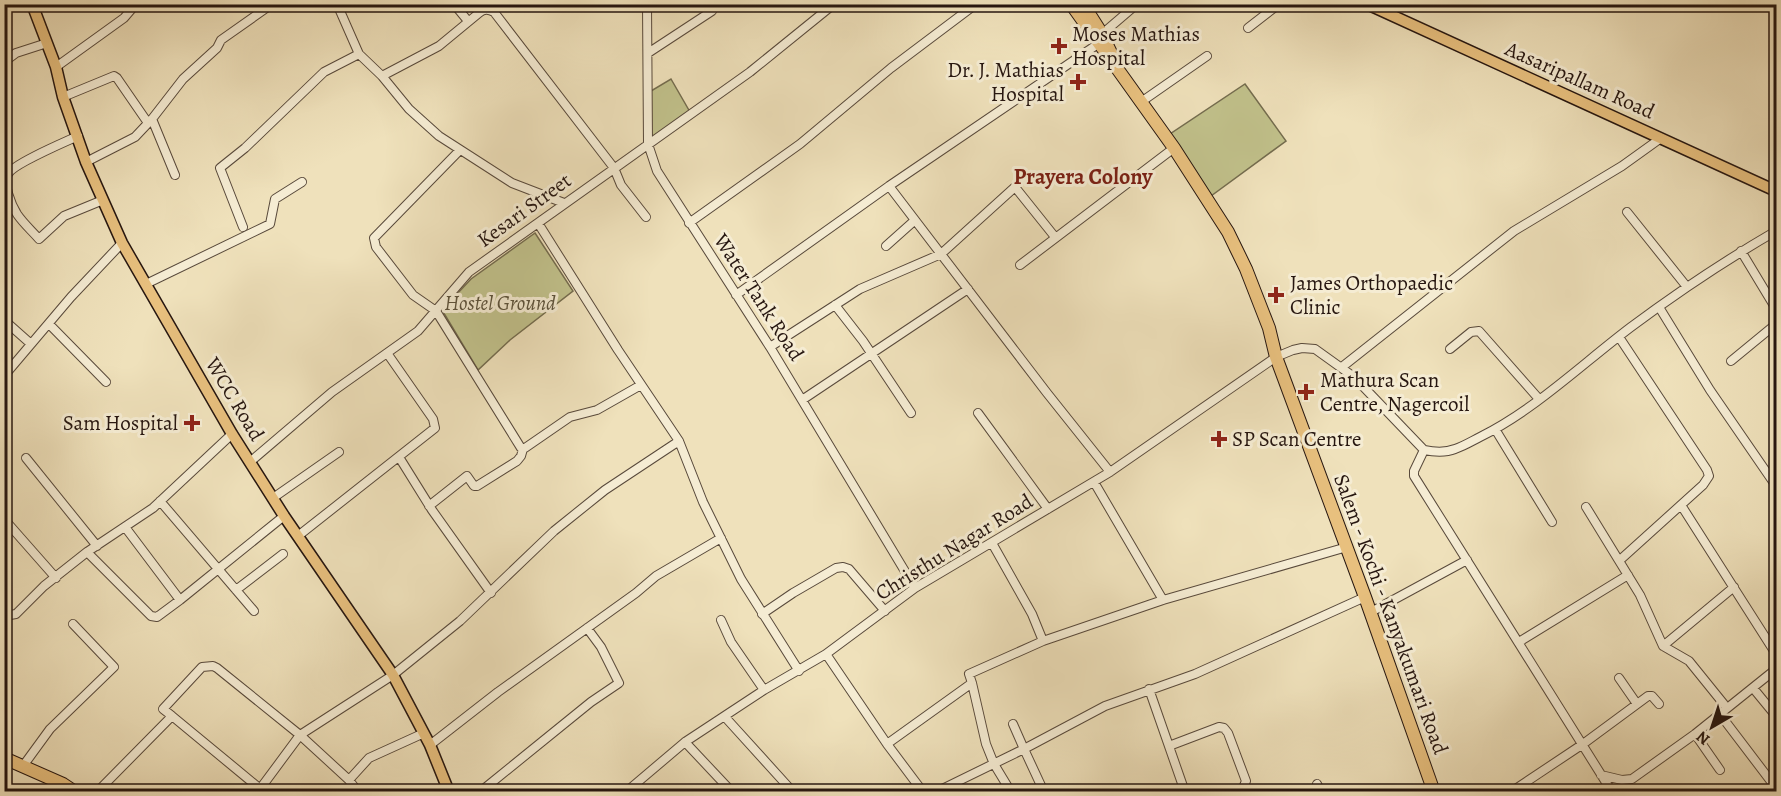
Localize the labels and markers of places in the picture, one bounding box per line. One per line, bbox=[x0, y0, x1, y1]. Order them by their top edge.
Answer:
place label: Moses Mathias Hospital bbox=[1072, 20, 1200, 72]
marker: Moses Mathias Hospital bbox=[1050, 37, 1068, 55]
place label: Dr. J. Mathias Hospital bbox=[947, 56, 1064, 108]
marker: Dr. J. Mathias Hospital bbox=[1069, 73, 1087, 91]
place label: James Orthopaedic Clinic bbox=[1290, 269, 1453, 321]
marker: James Orthopaedic Clinic bbox=[1267, 286, 1285, 304]
place label: Mathura Scan Centre, Nagercoil bbox=[1320, 366, 1469, 418]
marker: Mathura Scan Centre, Nagercoil bbox=[1297, 383, 1315, 401]
place label: Sam Hospital bbox=[63, 409, 178, 437]
marker: Sam Hospital bbox=[183, 414, 201, 432]
place label: SP Scan Centre bbox=[1232, 425, 1362, 453]
marker: SP Scan Centre bbox=[1210, 430, 1228, 448]

